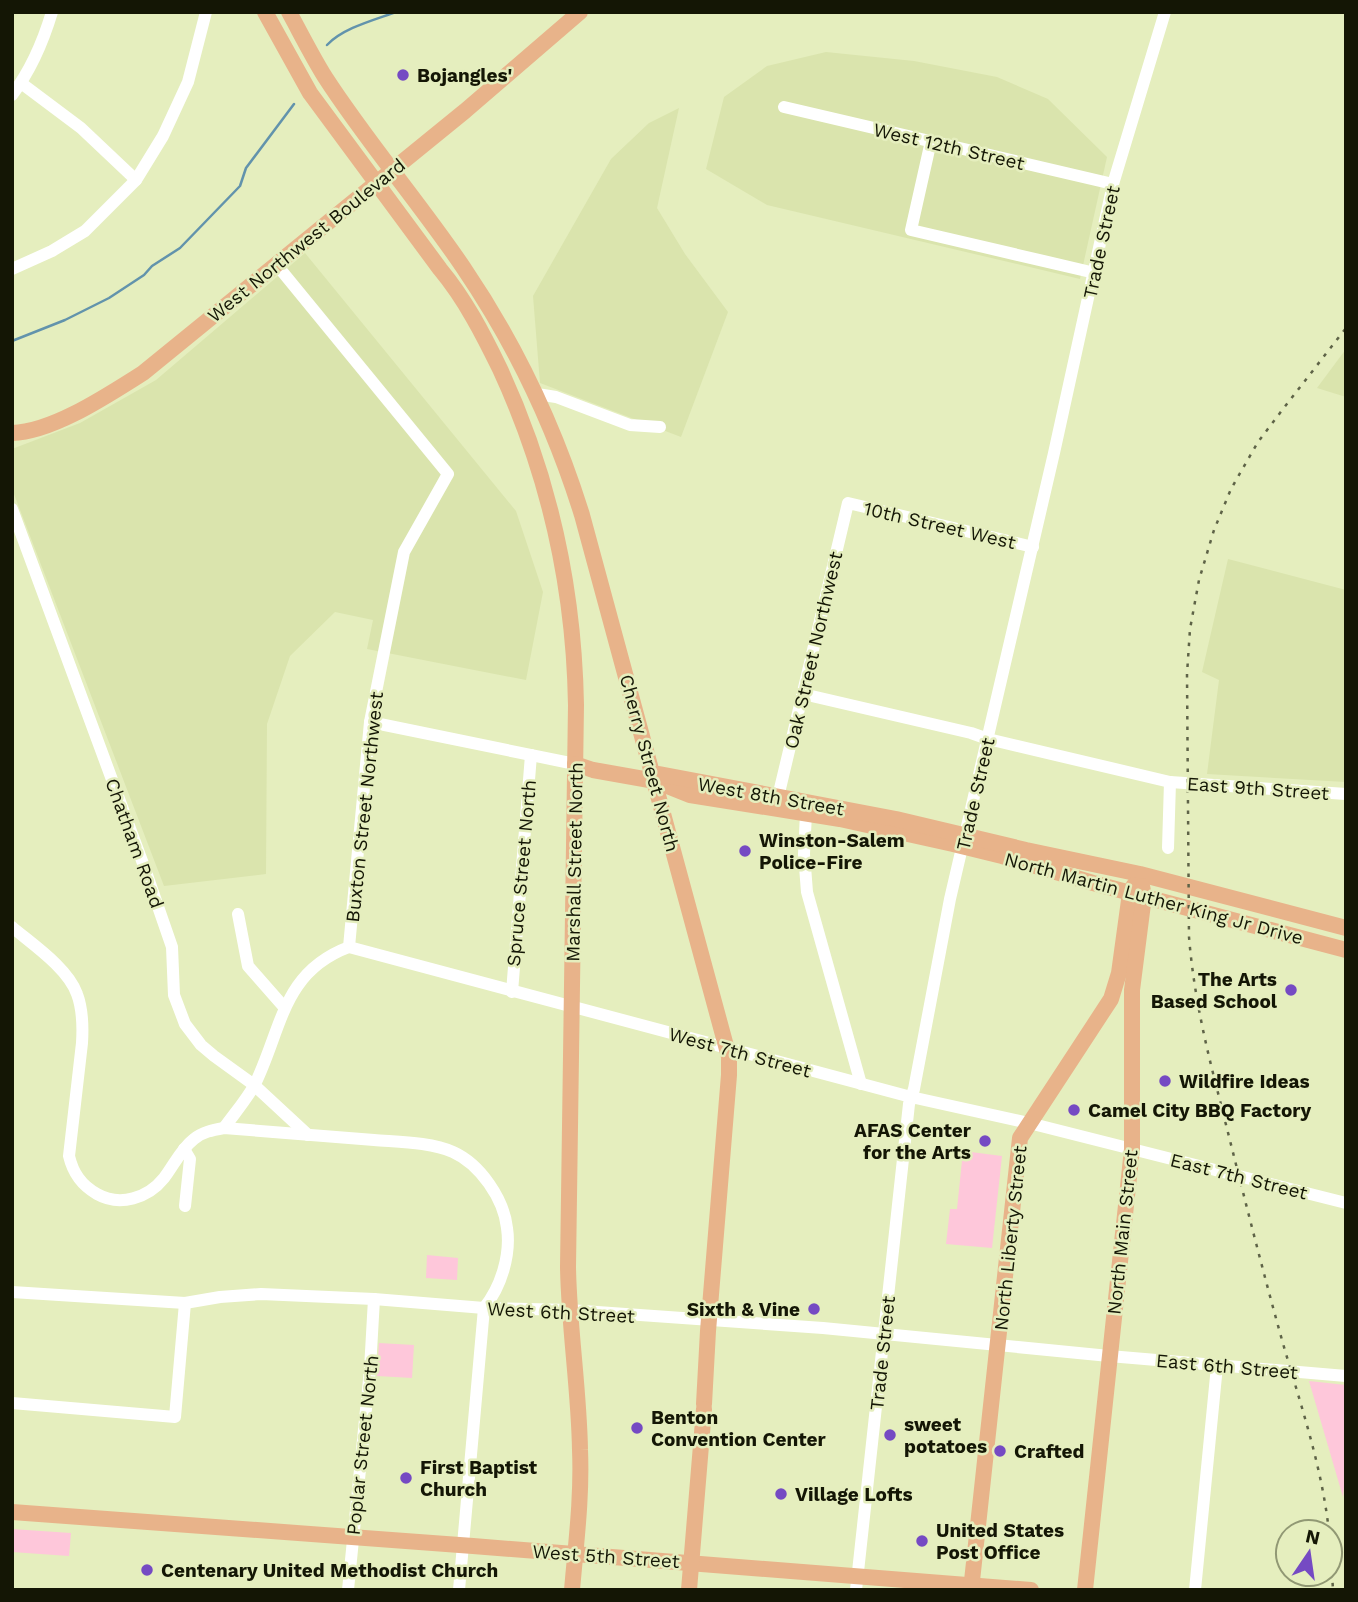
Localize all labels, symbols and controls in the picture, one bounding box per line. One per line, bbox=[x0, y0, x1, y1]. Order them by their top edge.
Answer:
place label: Bojangles' bbox=[417, 64, 512, 87]
marker: Bojangles' bbox=[395, 67, 411, 83]
street label: West 12th Street bbox=[871, 118, 1027, 175]
street label: West Northwest Boulevard bbox=[203, 153, 410, 327]
street label: Trade Street bbox=[1078, 183, 1125, 301]
street label: 10th Street West bbox=[862, 497, 1018, 554]
street label: Oak Street Northwest bbox=[780, 549, 847, 751]
street label: Cherry Street North bbox=[615, 672, 684, 854]
street label: Buxton Street Northwest bbox=[341, 690, 388, 924]
street label: Trade Street bbox=[951, 735, 1000, 853]
street label: Marshall Street North bbox=[561, 762, 588, 962]
street label: West 8th Street bbox=[696, 772, 846, 821]
street label: East 9th Street bbox=[1186, 772, 1330, 805]
street label: Chatham Road bbox=[100, 775, 169, 911]
street label: Spruce Street North bbox=[502, 779, 541, 967]
place label: Winston-Salem Police-Fire bbox=[759, 829, 905, 874]
marker: Winston-Salem Police-Fire bbox=[737, 843, 753, 859]
street label: North Martin Luther King Jr Drive bbox=[1002, 847, 1306, 949]
place label: The Arts Based School bbox=[1151, 968, 1278, 1013]
marker: The Arts Based School bbox=[1283, 982, 1299, 998]
street label: West 7th Street bbox=[666, 1022, 814, 1083]
place label: Wildfire Ideas bbox=[1179, 1070, 1310, 1093]
marker: Wildfire Ideas bbox=[1157, 1073, 1173, 1089]
place label: Camel City BBQ Factory bbox=[1088, 1099, 1311, 1122]
marker: Camel City BBQ Factory bbox=[1066, 1102, 1082, 1118]
place label: AFAS Center for the Arts bbox=[854, 1119, 972, 1164]
marker: AFAS Center for the Arts bbox=[977, 1133, 993, 1149]
street label: North Liberty Street bbox=[989, 1144, 1032, 1332]
street label: North Main Street bbox=[1102, 1148, 1143, 1316]
street label: East 7th Street bbox=[1168, 1148, 1310, 1205]
street label: Trade Street bbox=[865, 1295, 900, 1411]
street label: West 6th Street bbox=[486, 1297, 635, 1328]
place label: Sixth & Vine bbox=[687, 1298, 800, 1321]
marker: Sixth & Vine bbox=[806, 1301, 822, 1317]
street label: East 6th Street bbox=[1155, 1349, 1299, 1384]
street label: Poplar Street North bbox=[342, 1354, 383, 1536]
place label: Benton Convention Center bbox=[651, 1406, 826, 1451]
place label: sweet potatoes bbox=[904, 1413, 987, 1458]
marker: Benton Convention Center bbox=[629, 1420, 645, 1436]
marker: sweet potatoes bbox=[882, 1427, 898, 1443]
place label: Crafted bbox=[1014, 1440, 1084, 1463]
marker: Crafted bbox=[992, 1443, 1008, 1459]
place label: First Baptist Church bbox=[420, 1456, 538, 1501]
marker: First Baptist Church bbox=[398, 1470, 414, 1486]
place label: Village Lofts bbox=[795, 1483, 913, 1506]
marker: Village Lofts bbox=[773, 1486, 789, 1502]
north arrow bbox=[1274, 1518, 1344, 1588]
place label: United States Post Office bbox=[936, 1519, 1064, 1564]
text: N bbox=[1303, 1524, 1322, 1550]
marker: United States Post Office bbox=[914, 1533, 930, 1549]
street label: West 5th Street bbox=[532, 1540, 680, 1573]
place label: Centenary United Methodist Church bbox=[161, 1559, 498, 1582]
marker: Centenary United Methodist Church bbox=[139, 1562, 155, 1578]

